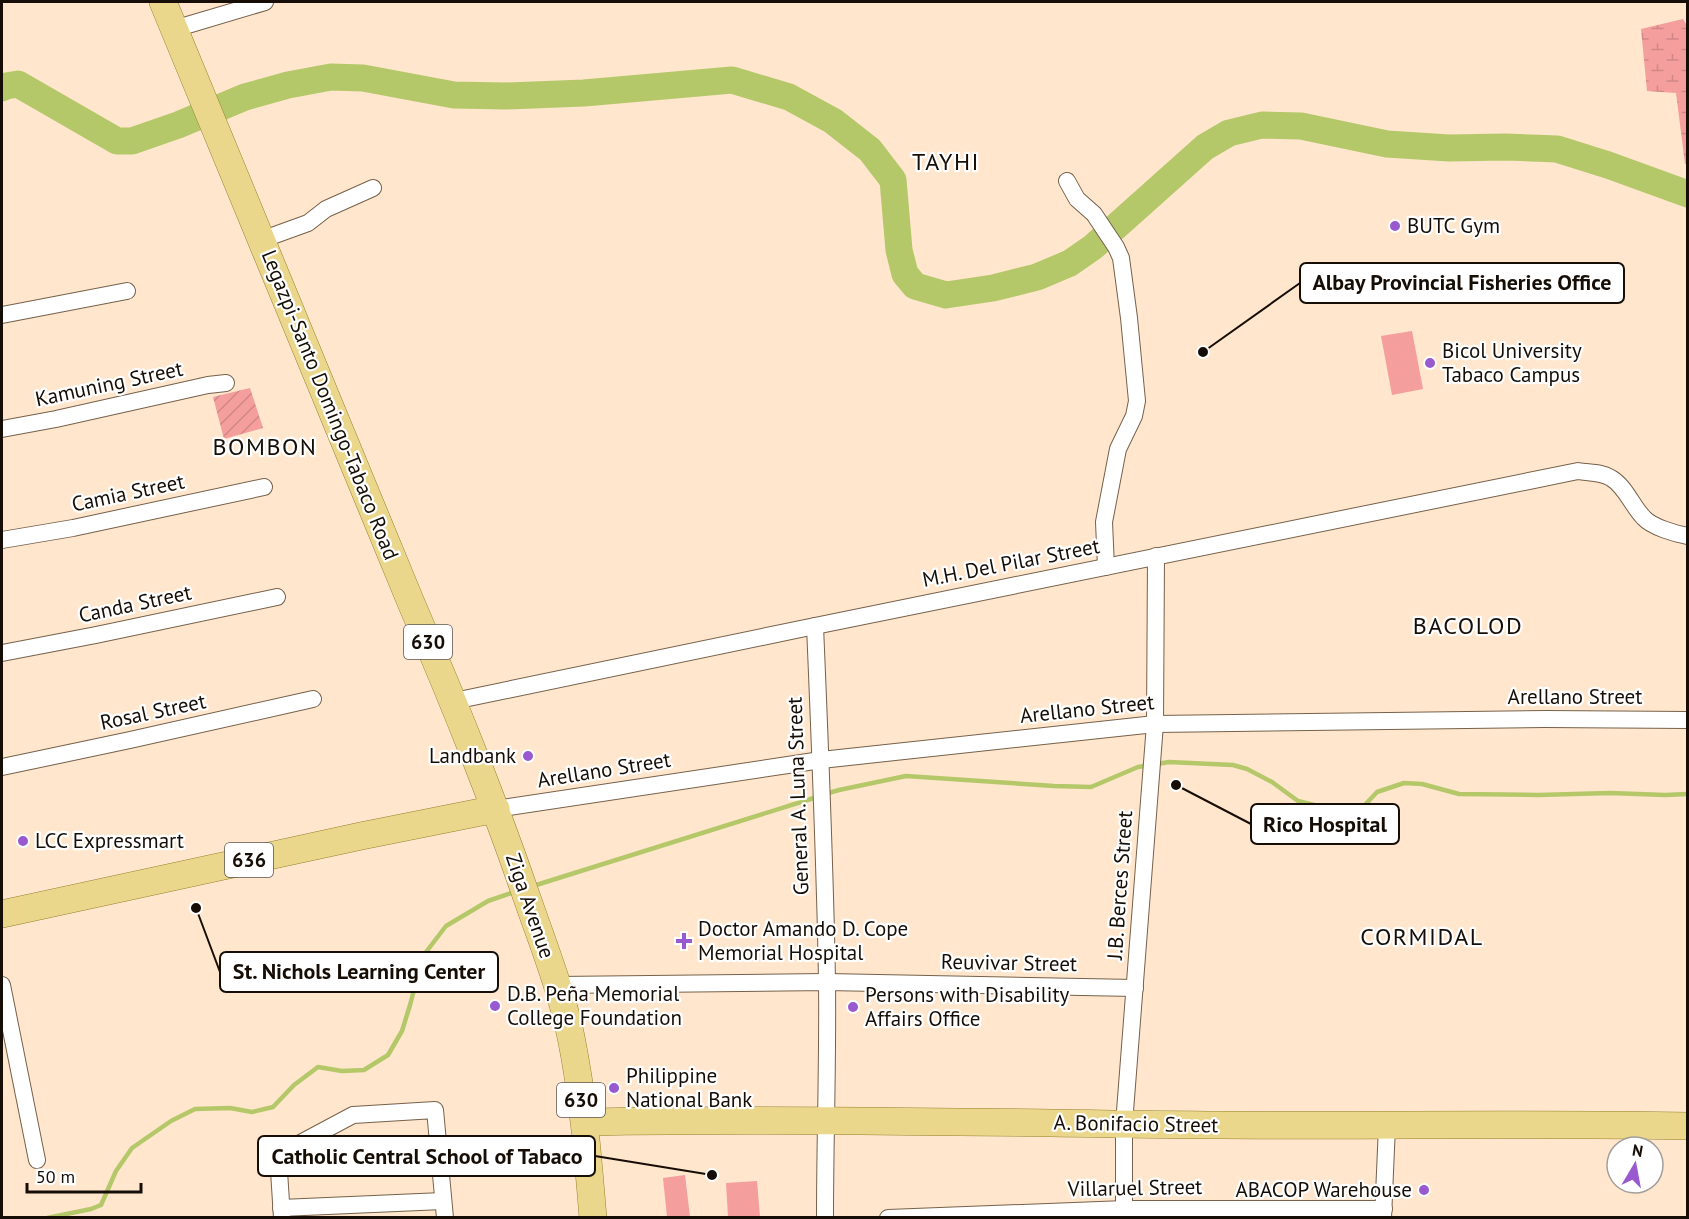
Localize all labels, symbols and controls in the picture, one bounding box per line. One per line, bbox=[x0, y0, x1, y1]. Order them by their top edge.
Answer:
district label: TAYHI bbox=[912, 146, 980, 177]
place label: BUTC Gym bbox=[1407, 212, 1500, 239]
marker: BUTC Gym bbox=[1388, 219, 1402, 233]
street label: Legazpi-Santo Domingo-Tabaco Road bbox=[256, 246, 405, 564]
callout: Albay Provincial Fisheries Office bbox=[1300, 263, 1624, 303]
text: Albay Provincial Fisheries Office bbox=[1312, 268, 1612, 296]
place label: Bicol University Tabaco Campus bbox=[1442, 337, 1582, 388]
street label: Kamuning Street bbox=[33, 355, 185, 412]
marker: Bicol University Tabaco Campus bbox=[1423, 356, 1437, 370]
district label: BOMBON bbox=[213, 431, 318, 462]
street label: Camia Street bbox=[69, 467, 187, 518]
street label: M.H. Del Pilar Street bbox=[920, 532, 1102, 593]
street label: Canda Street bbox=[76, 578, 194, 629]
district label: BACOLOD bbox=[1413, 610, 1523, 641]
road number: 630 bbox=[404, 625, 452, 659]
street label: Arellano Street bbox=[1508, 683, 1642, 710]
street label: Rosal Street bbox=[98, 687, 208, 736]
street label: Arellano Street bbox=[1019, 688, 1155, 729]
street label: General A. Luna Street bbox=[781, 696, 814, 896]
place label: Landbank bbox=[429, 742, 516, 769]
street label: Arellano Street bbox=[535, 746, 673, 793]
marker: Landbank bbox=[521, 749, 535, 763]
callout: Rico Hospital bbox=[1251, 804, 1399, 844]
street label: J.B. Berces Street bbox=[1101, 810, 1138, 961]
text: Rico Hospital bbox=[1263, 810, 1388, 838]
place label: LCC Expressmart bbox=[35, 827, 184, 854]
marker: LCC Expressmart bbox=[16, 834, 30, 848]
road number: 636 bbox=[225, 843, 273, 877]
street label: Ziga Avenue bbox=[500, 850, 561, 962]
place label: Doctor Amando D. Cope Memorial Hospital bbox=[698, 915, 908, 966]
district label: CORMIDAL bbox=[1360, 921, 1484, 952]
marker: Doctor Amando D. Cope Memorial Hospital bbox=[675, 932, 693, 950]
street label: Reuvivar Street bbox=[941, 948, 1077, 977]
callout: St. Nichols Learning Center bbox=[220, 952, 498, 992]
text: St. Nichols Learning Center bbox=[233, 957, 485, 985]
place label: D.B. Peña Memorial College Foundation bbox=[507, 980, 682, 1031]
place label: Persons with Disability Affairs Office bbox=[865, 981, 1070, 1032]
marker: D.B. Peña Memorial College Foundation bbox=[488, 999, 502, 1013]
marker: Persons with Disability Affairs Office bbox=[846, 1000, 860, 1014]
place label: Philippine National Bank bbox=[626, 1062, 752, 1113]
marker: Philippine National Bank bbox=[607, 1081, 621, 1095]
road number: 630 bbox=[557, 1083, 605, 1117]
street label: A. Bonifacio Street bbox=[1053, 1109, 1219, 1138]
north arrow bbox=[1605, 1135, 1665, 1195]
callout: Catholic Central School of Tabaco bbox=[258, 1136, 595, 1176]
text: N bbox=[1631, 1139, 1645, 1161]
text: Catholic Central School of Tabaco bbox=[271, 1142, 583, 1170]
scale bar bbox=[27, 1156, 141, 1194]
text: 50 m bbox=[36, 1165, 75, 1188]
street label: Villaruel Street bbox=[1066, 1173, 1203, 1202]
place label: ABACOP Warehouse bbox=[1235, 1176, 1412, 1203]
marker: ABACOP Warehouse bbox=[1417, 1183, 1431, 1197]

